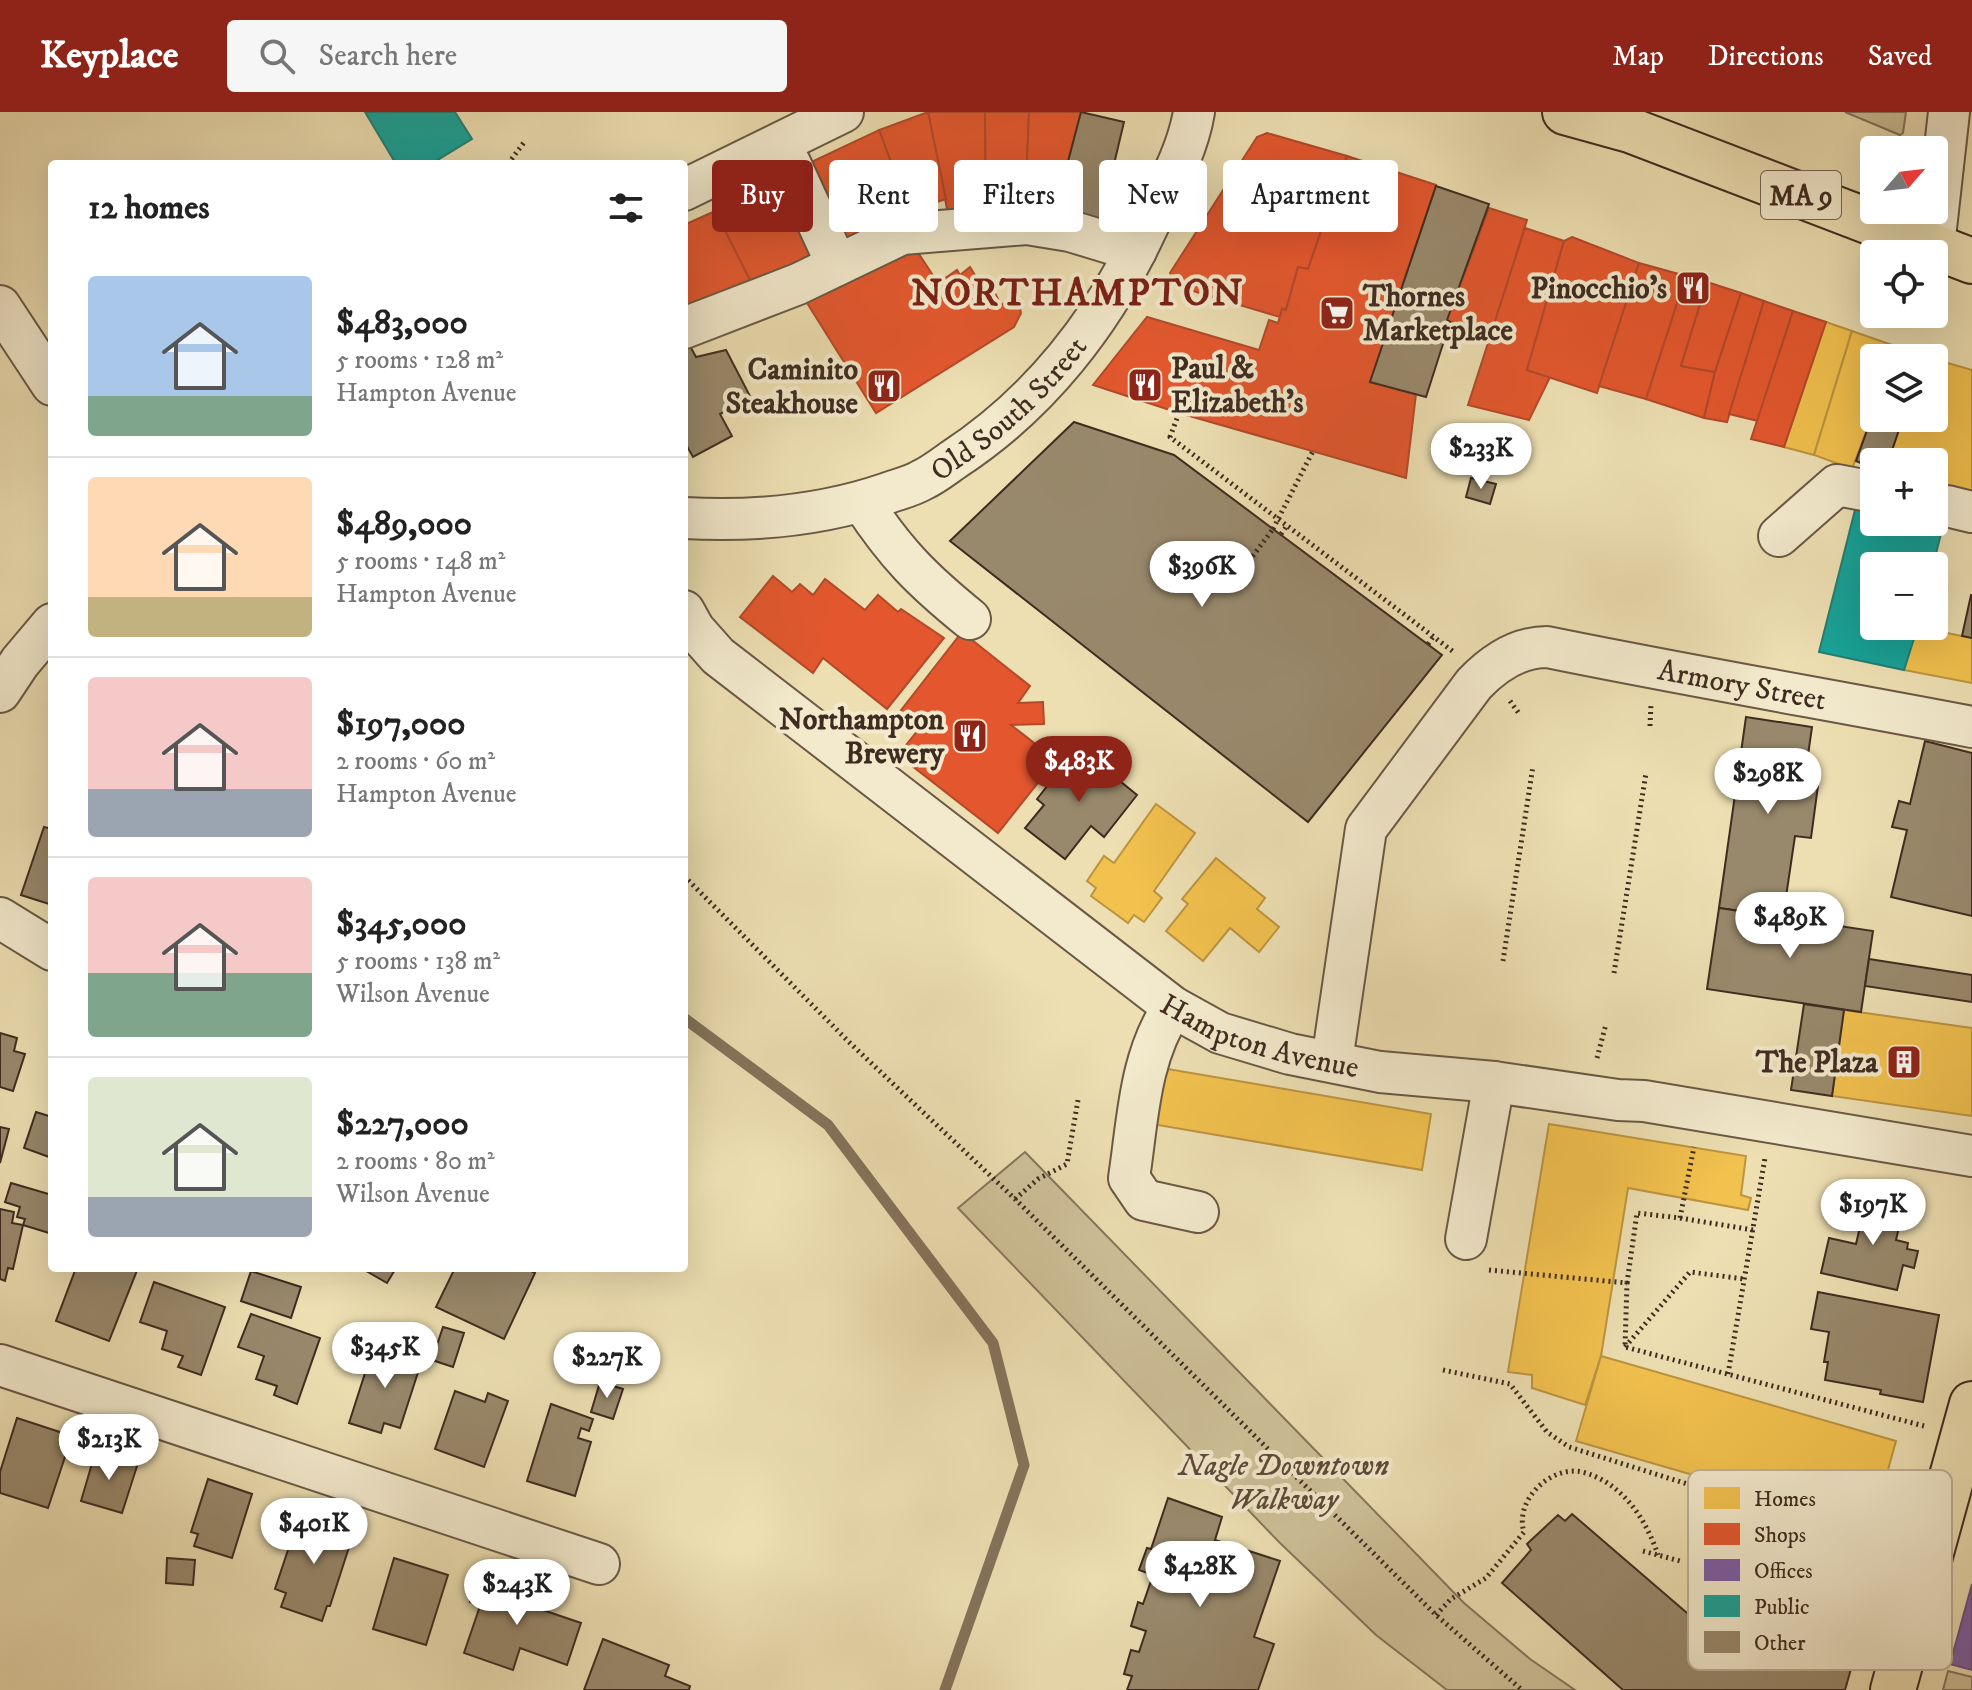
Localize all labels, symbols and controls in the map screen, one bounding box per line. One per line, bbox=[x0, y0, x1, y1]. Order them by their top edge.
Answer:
search box bbox=[227, 20, 787, 92]
text: Keyplace bbox=[40, 32, 179, 80]
icon: search bbox=[255, 34, 299, 78]
text: Search here bbox=[319, 38, 457, 75]
text: Map bbox=[1612, 39, 1664, 74]
text: Directions bbox=[1708, 39, 1824, 74]
text: Saved bbox=[1868, 39, 1932, 74]
north arrow bbox=[1860, 136, 1948, 224]
map controls bbox=[1860, 136, 1948, 640]
chip: Buy bbox=[712, 160, 813, 232]
chip: Rent bbox=[829, 160, 938, 232]
chip: Filters bbox=[954, 160, 1083, 232]
chip: New bbox=[1099, 160, 1207, 232]
chip: Apartment bbox=[1223, 160, 1398, 232]
road number: MA 9 bbox=[1761, 171, 1841, 219]
icon: filters bbox=[604, 186, 648, 230]
text: 12 homes bbox=[88, 187, 210, 229]
button: locate bbox=[1860, 240, 1948, 328]
restaurant icon: Pinocchio's bbox=[1674, 269, 1712, 307]
district label: NORTHAMPTON bbox=[911, 270, 1245, 318]
place label: Pinocchio's bbox=[1531, 271, 1667, 308]
place label: Thornes Marketplace bbox=[1362, 279, 1513, 350]
supermarket icon: Thornes Marketplace bbox=[1318, 294, 1356, 332]
text: $483,000 bbox=[336, 302, 468, 344]
icon: home bbox=[152, 308, 248, 404]
street label: Old South Street bbox=[924, 330, 1096, 490]
text: 5 rooms · 128 m² bbox=[336, 344, 503, 377]
button: layers bbox=[1860, 344, 1948, 432]
place label: Paul & Elizabeth's bbox=[1171, 351, 1304, 422]
place label: Caminito Steakhouse bbox=[725, 352, 859, 423]
restaurant icon: Paul & Elizabeth's bbox=[1126, 366, 1164, 404]
restaurant icon: Caminito Steakhouse bbox=[865, 367, 903, 405]
text: Hampton Avenue bbox=[336, 377, 517, 410]
pin: $233K bbox=[1425, 423, 1537, 491]
text: $233K bbox=[1449, 432, 1513, 465]
button: + bbox=[1860, 448, 1948, 536]
text: $489,000 bbox=[336, 503, 472, 545]
icon: home bbox=[152, 509, 248, 605]
pin: $396K bbox=[1146, 541, 1258, 609]
text: 5 rooms · 148 m² bbox=[336, 545, 505, 578]
text: $396K bbox=[1168, 550, 1236, 583]
button: − bbox=[1860, 552, 1948, 640]
text: Hampton Avenue bbox=[336, 578, 517, 611]
street label: Armory Street bbox=[1655, 652, 1829, 719]
place label: Northampton Brewery bbox=[779, 702, 945, 773]
text: $197,000 bbox=[336, 703, 466, 745]
icon: home bbox=[152, 709, 248, 805]
restaurant icon: Northampton Brewery bbox=[951, 717, 989, 755]
pin: $483K bbox=[1023, 736, 1135, 804]
text: 2 rooms · 60 m² bbox=[336, 745, 495, 778]
text: $483K bbox=[1044, 745, 1114, 778]
pin: $298K bbox=[1712, 748, 1824, 816]
text: $298K bbox=[1732, 757, 1804, 790]
text: Hampton Avenue bbox=[336, 778, 517, 811]
pin: $489K bbox=[1734, 892, 1846, 960]
text: $489K bbox=[1753, 901, 1827, 934]
text: $345,000 bbox=[336, 903, 467, 945]
icon: home bbox=[152, 909, 248, 1005]
text: 5 rooms · 138 m² bbox=[336, 945, 500, 978]
text: Wilson Avenue bbox=[336, 978, 490, 1011]
street label: Hampton Avenue bbox=[1153, 987, 1362, 1087]
building icon: The Plaza bbox=[1885, 1043, 1923, 1081]
place label: The Plaza bbox=[1755, 1045, 1879, 1082]
text: $227,000 bbox=[336, 1103, 469, 1145]
icon: home bbox=[152, 1109, 248, 1205]
text: 2 rooms · 80 m² bbox=[336, 1145, 495, 1178]
text: Wilson Avenue bbox=[336, 1178, 490, 1211]
pin: $197K bbox=[1817, 1179, 1929, 1247]
text: $197K bbox=[1839, 1188, 1907, 1221]
pin: $345K bbox=[329, 1322, 441, 1390]
text: $345K bbox=[350, 1331, 420, 1364]
pin: $227K bbox=[551, 1332, 663, 1400]
text: $227K bbox=[571, 1341, 643, 1374]
pin: $213K bbox=[53, 1414, 165, 1482]
text: $213K bbox=[77, 1423, 141, 1456]
park label: Nagle Downtown Walkway bbox=[1177, 1448, 1389, 1519]
legend bbox=[1688, 1470, 1952, 1670]
text: Homes bbox=[1754, 1486, 1816, 1513]
pin: $401K bbox=[258, 1498, 370, 1566]
text: $401K bbox=[279, 1507, 349, 1540]
text: Shops bbox=[1754, 1522, 1806, 1549]
pin: $428K bbox=[1144, 1541, 1256, 1609]
text: $428K bbox=[1163, 1550, 1237, 1583]
text: Offices bbox=[1754, 1558, 1813, 1585]
pin: $243K bbox=[461, 1559, 573, 1627]
text: $243K bbox=[482, 1568, 552, 1601]
text: Public bbox=[1754, 1594, 1809, 1621]
text: Other bbox=[1754, 1630, 1806, 1657]

